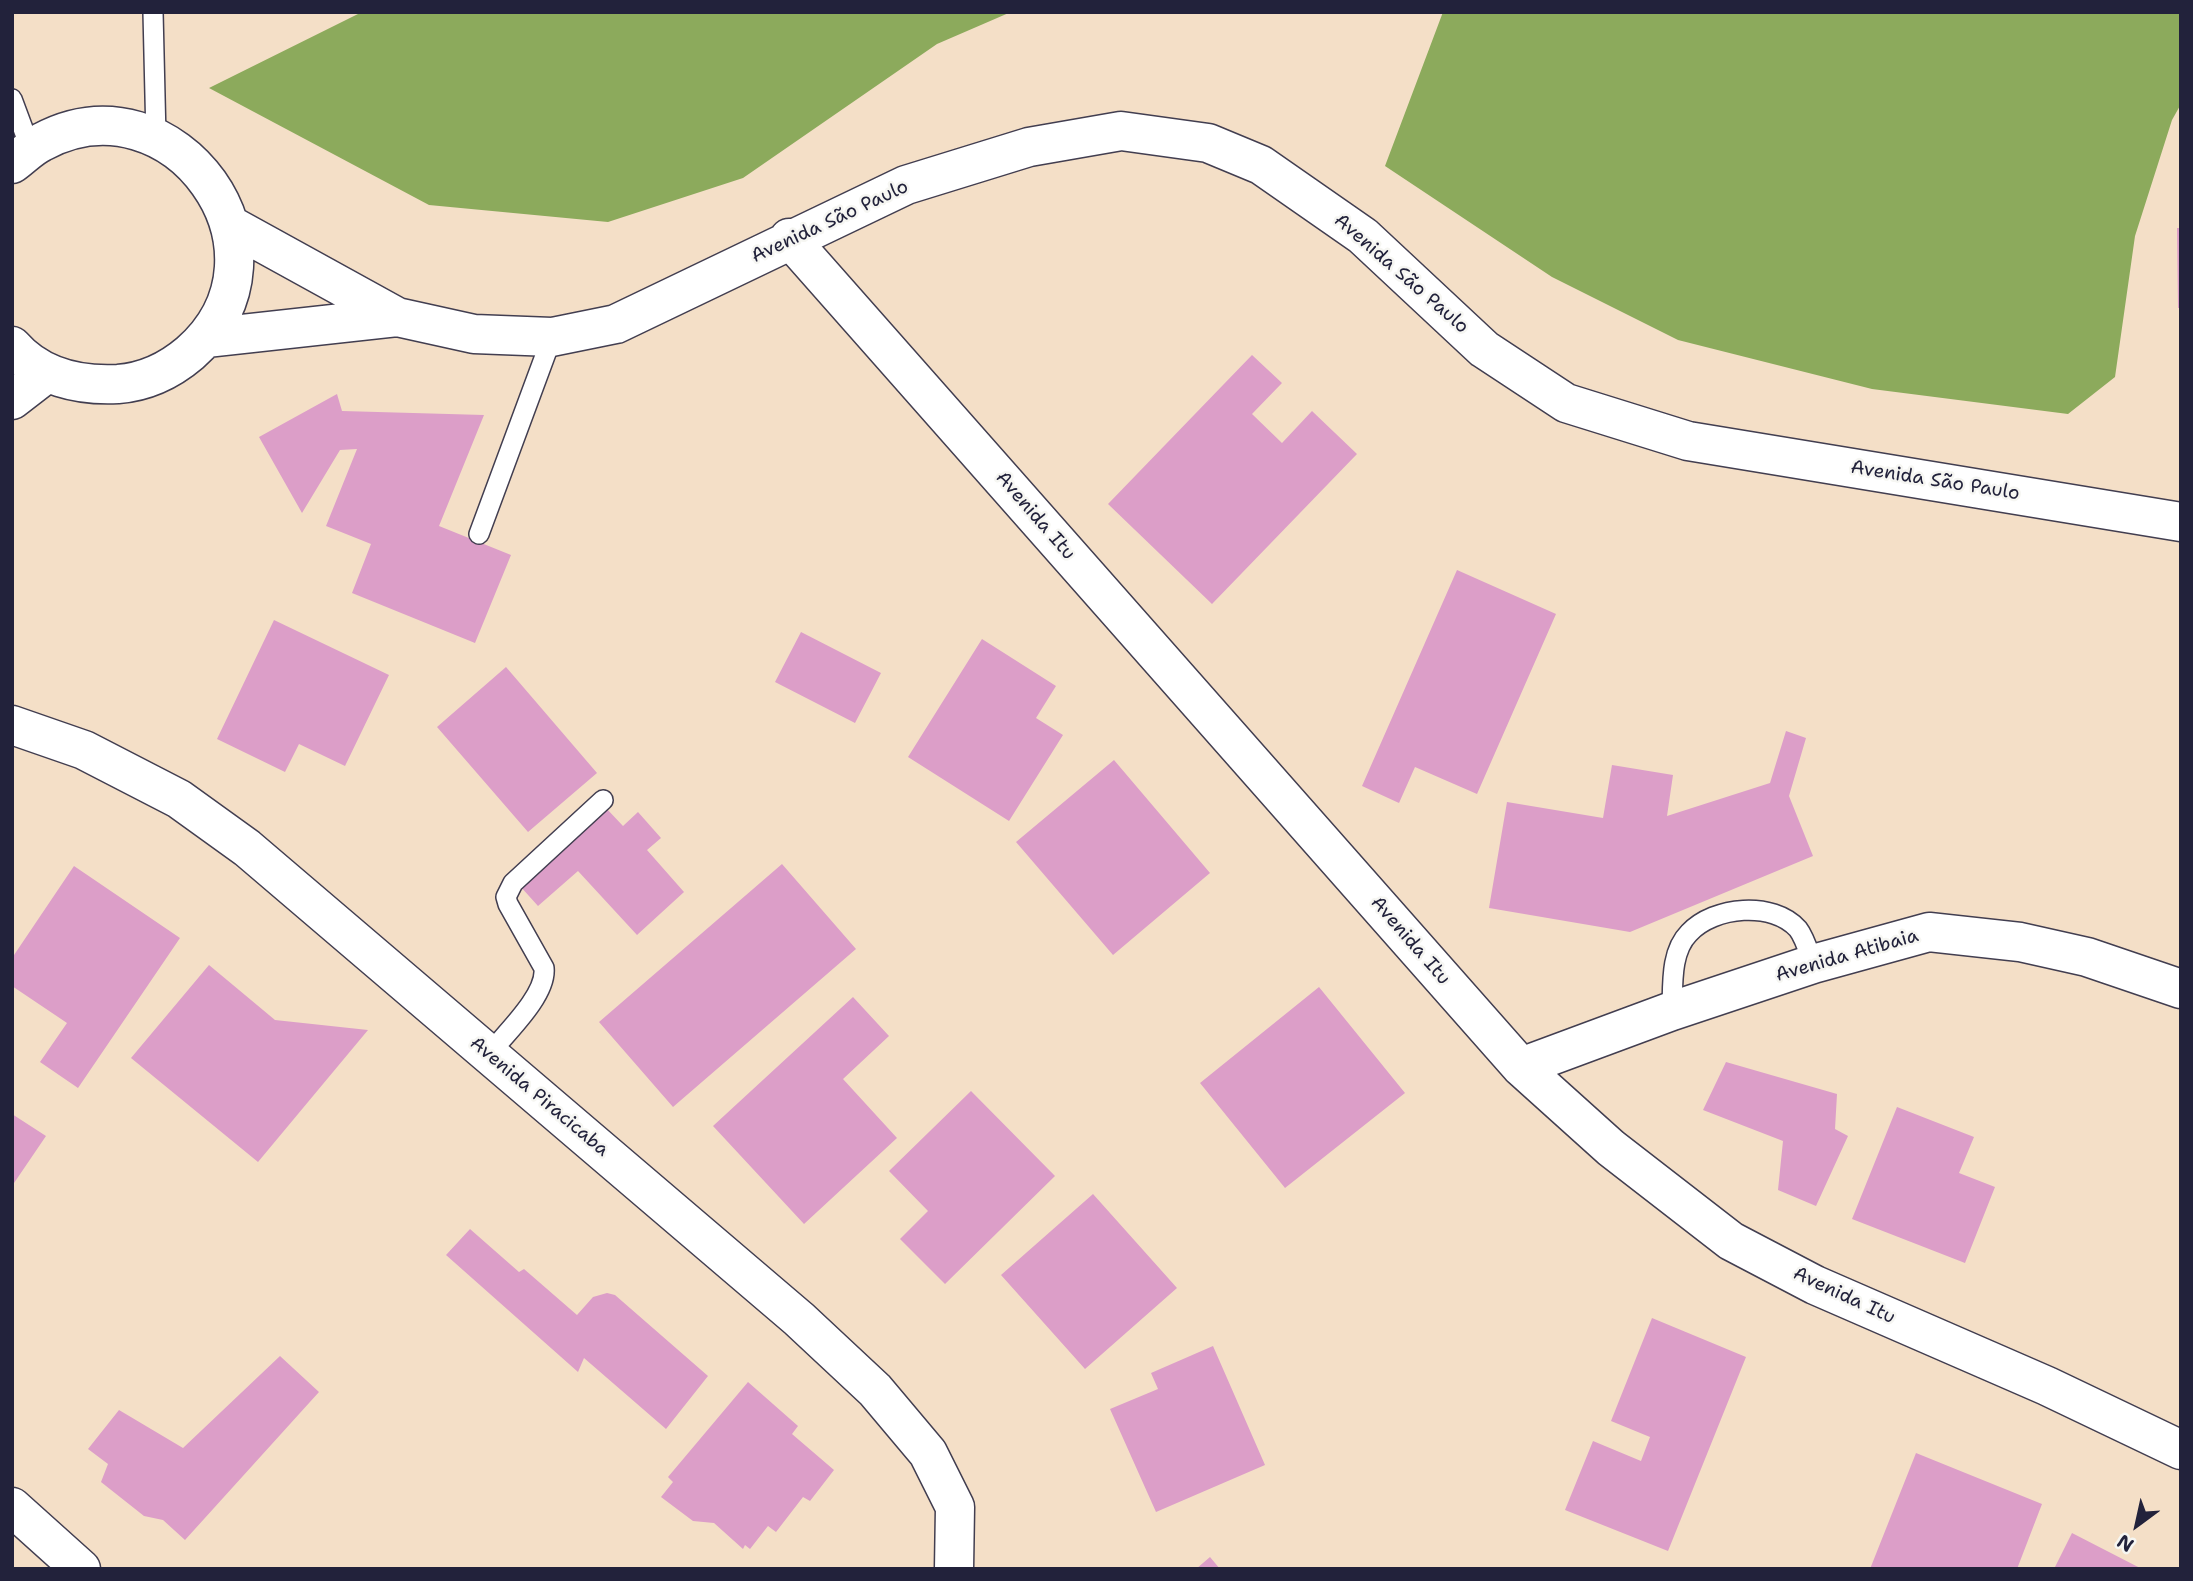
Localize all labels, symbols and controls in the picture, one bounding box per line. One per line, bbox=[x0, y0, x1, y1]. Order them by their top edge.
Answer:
street label: Avenida São Paulo bbox=[748, 176, 912, 268]
street label: Avenida São Paulo bbox=[1329, 209, 1473, 339]
street label: Avenida São Paulo bbox=[1849, 456, 2021, 506]
street label: Avenida Itu bbox=[990, 467, 1080, 565]
street label: Avenida Itu bbox=[1365, 892, 1455, 990]
street label: Avenida Atibaia bbox=[1773, 925, 1921, 987]
street label: Avenida Piracicaba bbox=[465, 1032, 613, 1162]
street label: Avenida Itu bbox=[1789, 1262, 1899, 1330]
north arrow bbox=[2102, 1490, 2172, 1560]
text: N bbox=[2112, 1528, 2138, 1558]

